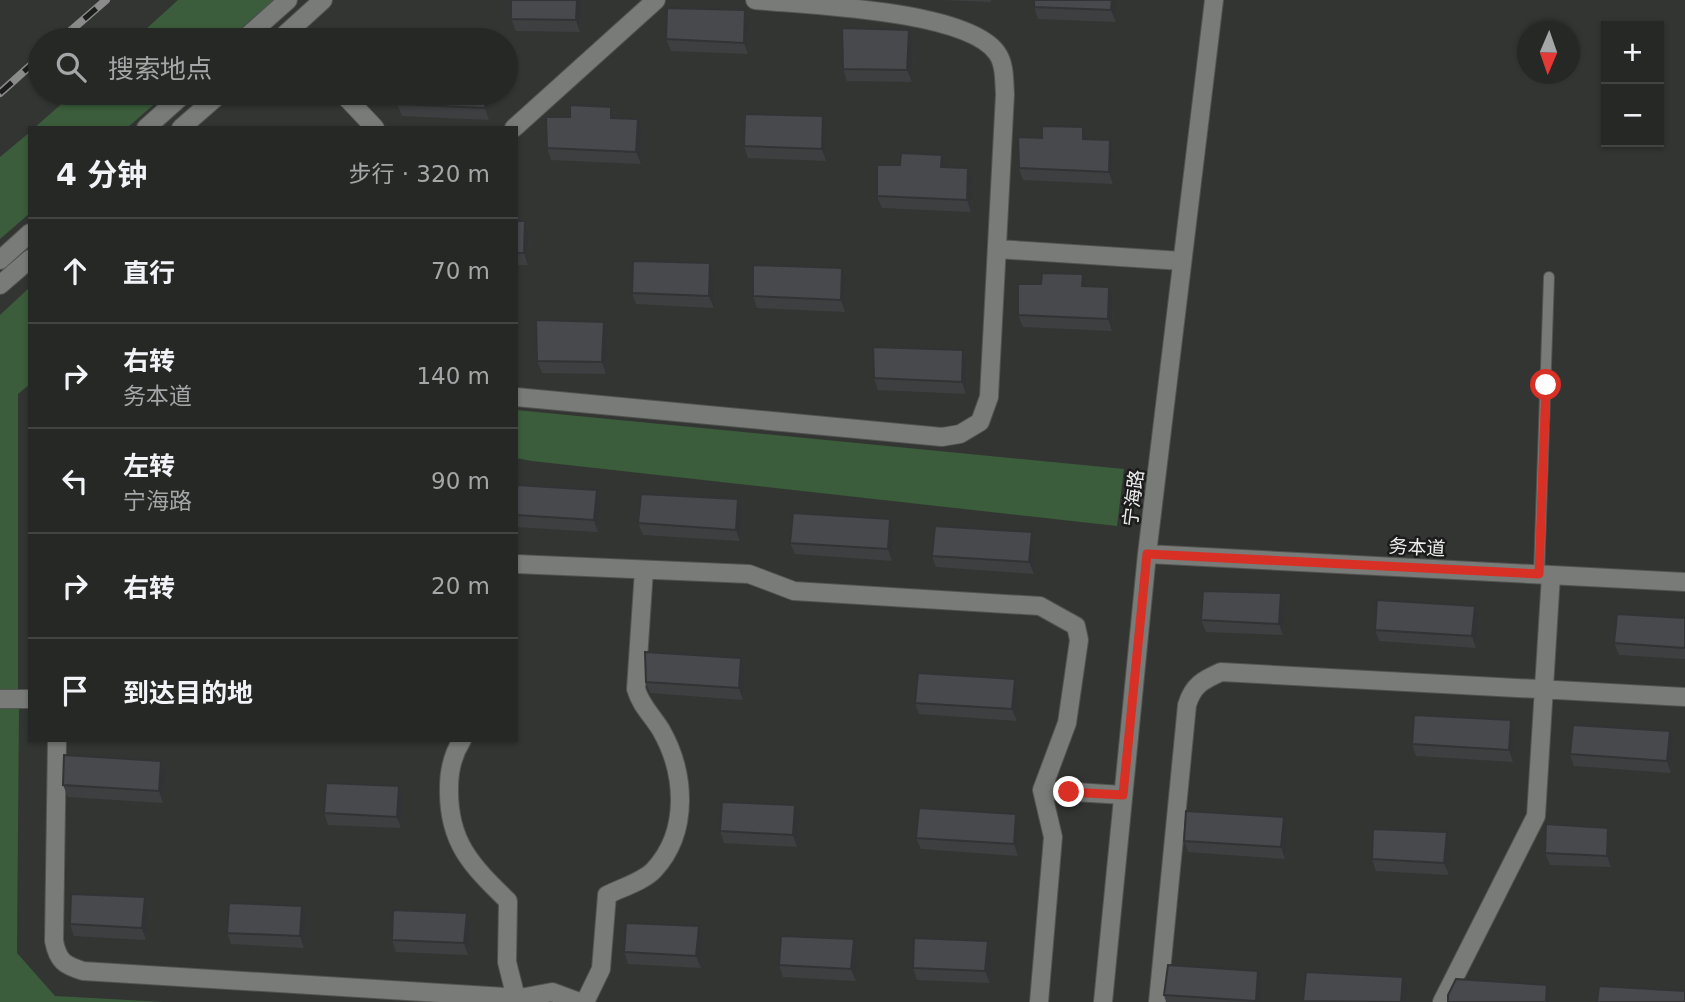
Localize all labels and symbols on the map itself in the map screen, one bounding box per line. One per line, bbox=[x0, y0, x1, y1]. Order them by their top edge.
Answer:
north arrow bbox=[1517, 21, 1580, 84]
route start bbox=[1530, 369, 1561, 400]
street label: 宁海路 bbox=[1119, 468, 1147, 528]
street label: 务本道 bbox=[1388, 535, 1446, 559]
route end bbox=[1053, 776, 1084, 807]

